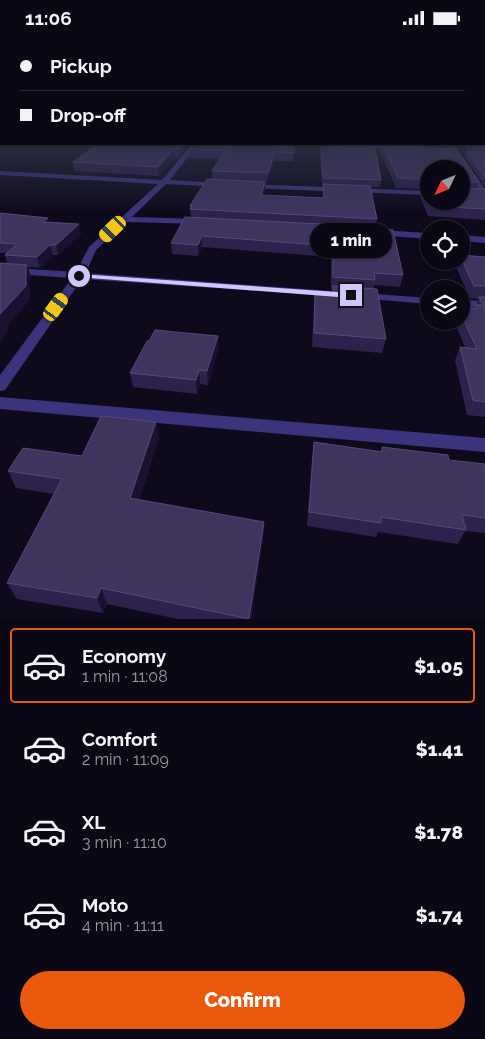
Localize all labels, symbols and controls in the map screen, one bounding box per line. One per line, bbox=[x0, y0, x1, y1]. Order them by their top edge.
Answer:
text: 11:06 bbox=[25, 7, 72, 29]
text: Pickup bbox=[50, 55, 112, 77]
text: Drop-off bbox=[50, 104, 126, 126]
north arrow bbox=[420, 160, 470, 210]
map controls bbox=[420, 160, 470, 330]
car bbox=[96, 213, 129, 245]
button: locate bbox=[420, 220, 470, 270]
callout: 1 min bbox=[310, 223, 392, 257]
text: 1 min bbox=[330, 231, 372, 250]
route start bbox=[68, 265, 90, 287]
button: layers bbox=[420, 280, 470, 330]
route end bbox=[340, 284, 362, 306]
car bbox=[41, 290, 70, 324]
icon: car bbox=[22, 643, 67, 688]
text: Economy bbox=[82, 645, 166, 667]
text: $1.05 bbox=[414, 655, 463, 677]
text: 1 min · 11:08 bbox=[82, 667, 168, 686]
icon: car bbox=[22, 726, 67, 771]
text: Comfort bbox=[82, 728, 157, 750]
text: $1.41 bbox=[416, 738, 463, 760]
text: 2 min · 11:09 bbox=[82, 750, 169, 769]
icon: car bbox=[22, 809, 67, 854]
text: XL bbox=[82, 811, 105, 833]
text: $1.78 bbox=[414, 821, 463, 843]
text: 3 min · 11:10 bbox=[82, 833, 167, 852]
icon: car bbox=[22, 892, 67, 937]
text: Moto bbox=[82, 894, 128, 916]
text: $1.74 bbox=[416, 904, 463, 926]
text: 4 min · 11:11 bbox=[82, 916, 164, 935]
button: Confirm bbox=[20, 971, 465, 1029]

